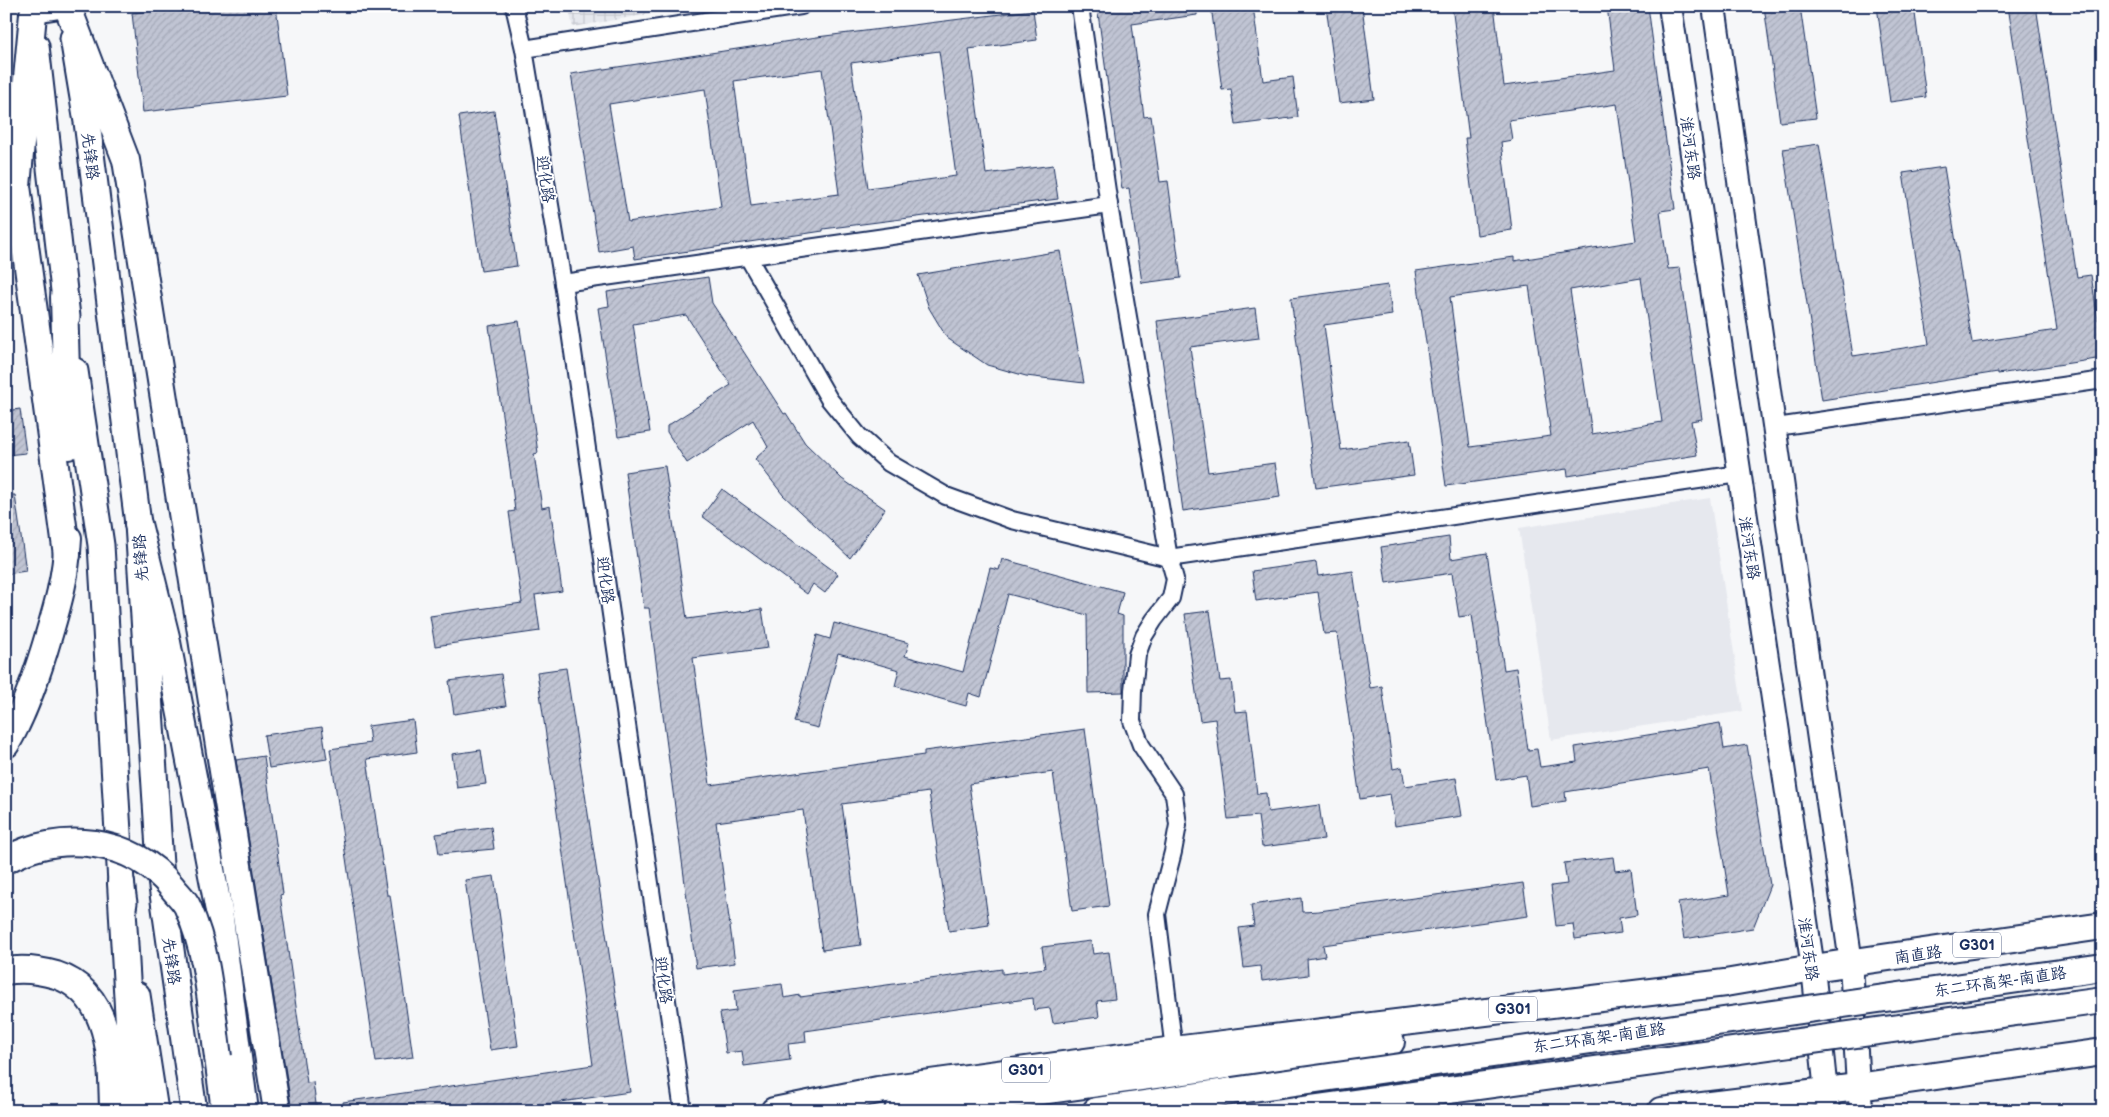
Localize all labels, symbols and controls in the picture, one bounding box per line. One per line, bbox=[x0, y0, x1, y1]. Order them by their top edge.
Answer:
street label: 淮河东路 bbox=[1676, 115, 1703, 181]
street label: 先锋路 bbox=[77, 131, 102, 181]
street label: 迎化路 bbox=[531, 154, 558, 204]
street label: 淮河东路 bbox=[1734, 515, 1763, 581]
street label: 先锋路 bbox=[130, 533, 153, 583]
street label: 迎化路 bbox=[592, 555, 617, 605]
street label: 淮河东路 bbox=[1794, 916, 1821, 982]
road number: G301 bbox=[1953, 932, 2001, 958]
street label: 先锋路 bbox=[158, 936, 183, 986]
street label: 南直路 bbox=[1893, 943, 1943, 968]
street label: 迎化路 bbox=[650, 955, 675, 1005]
street label: 东二环高架-南直路 bbox=[1933, 964, 2068, 1001]
road number: G301 bbox=[1489, 996, 1537, 1022]
street label: 东二环高架-南直路 bbox=[1532, 1020, 1667, 1057]
road number: G301 bbox=[1002, 1058, 1050, 1082]

